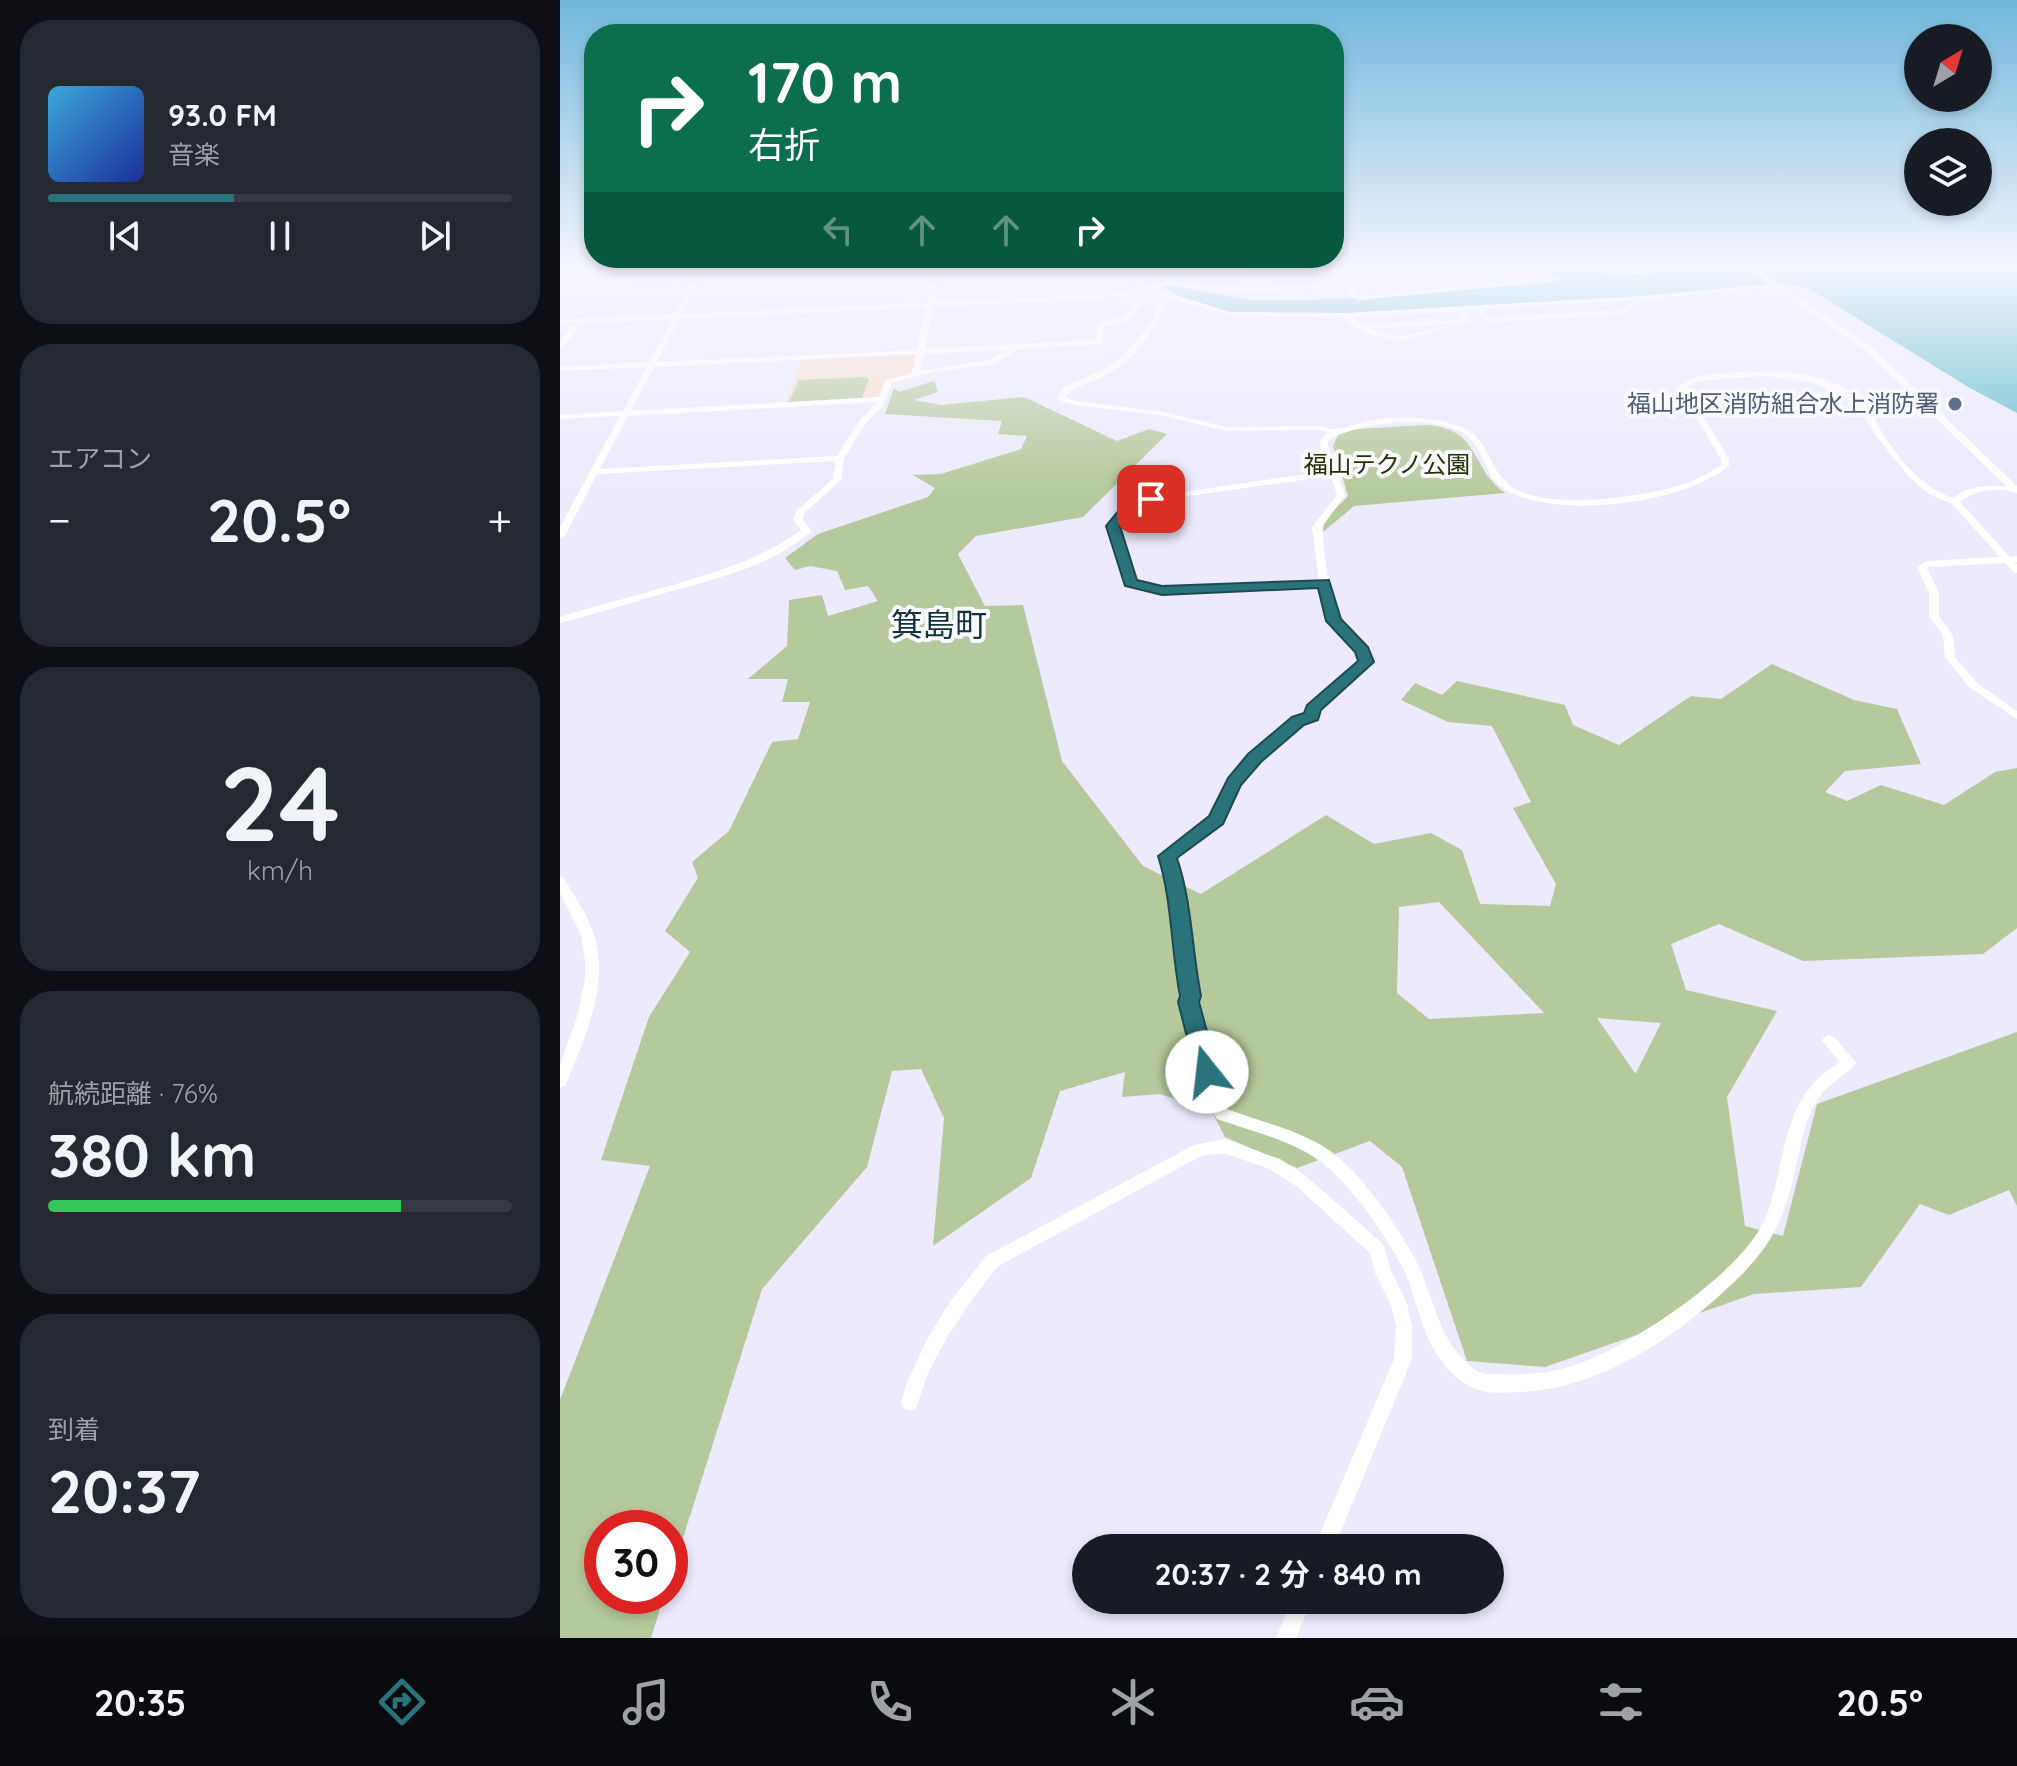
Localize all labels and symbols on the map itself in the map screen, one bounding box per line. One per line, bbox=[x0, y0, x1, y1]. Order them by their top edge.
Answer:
north arrow bbox=[1904, 24, 1992, 112]
place label: 福山地区消防組合水上消防署 bbox=[1627, 388, 1939, 418]
marker: 福山地区消防組合水上消防署 bbox=[1946, 395, 1964, 413]
park label: 福山テクノ公園 bbox=[1304, 449, 1470, 479]
pin bbox=[1117, 465, 1185, 533]
district label: 箕島町 bbox=[891, 604, 987, 644]
position arrow bbox=[1165, 1030, 1249, 1114]
speed limit sign: 30 bbox=[584, 1510, 688, 1614]

